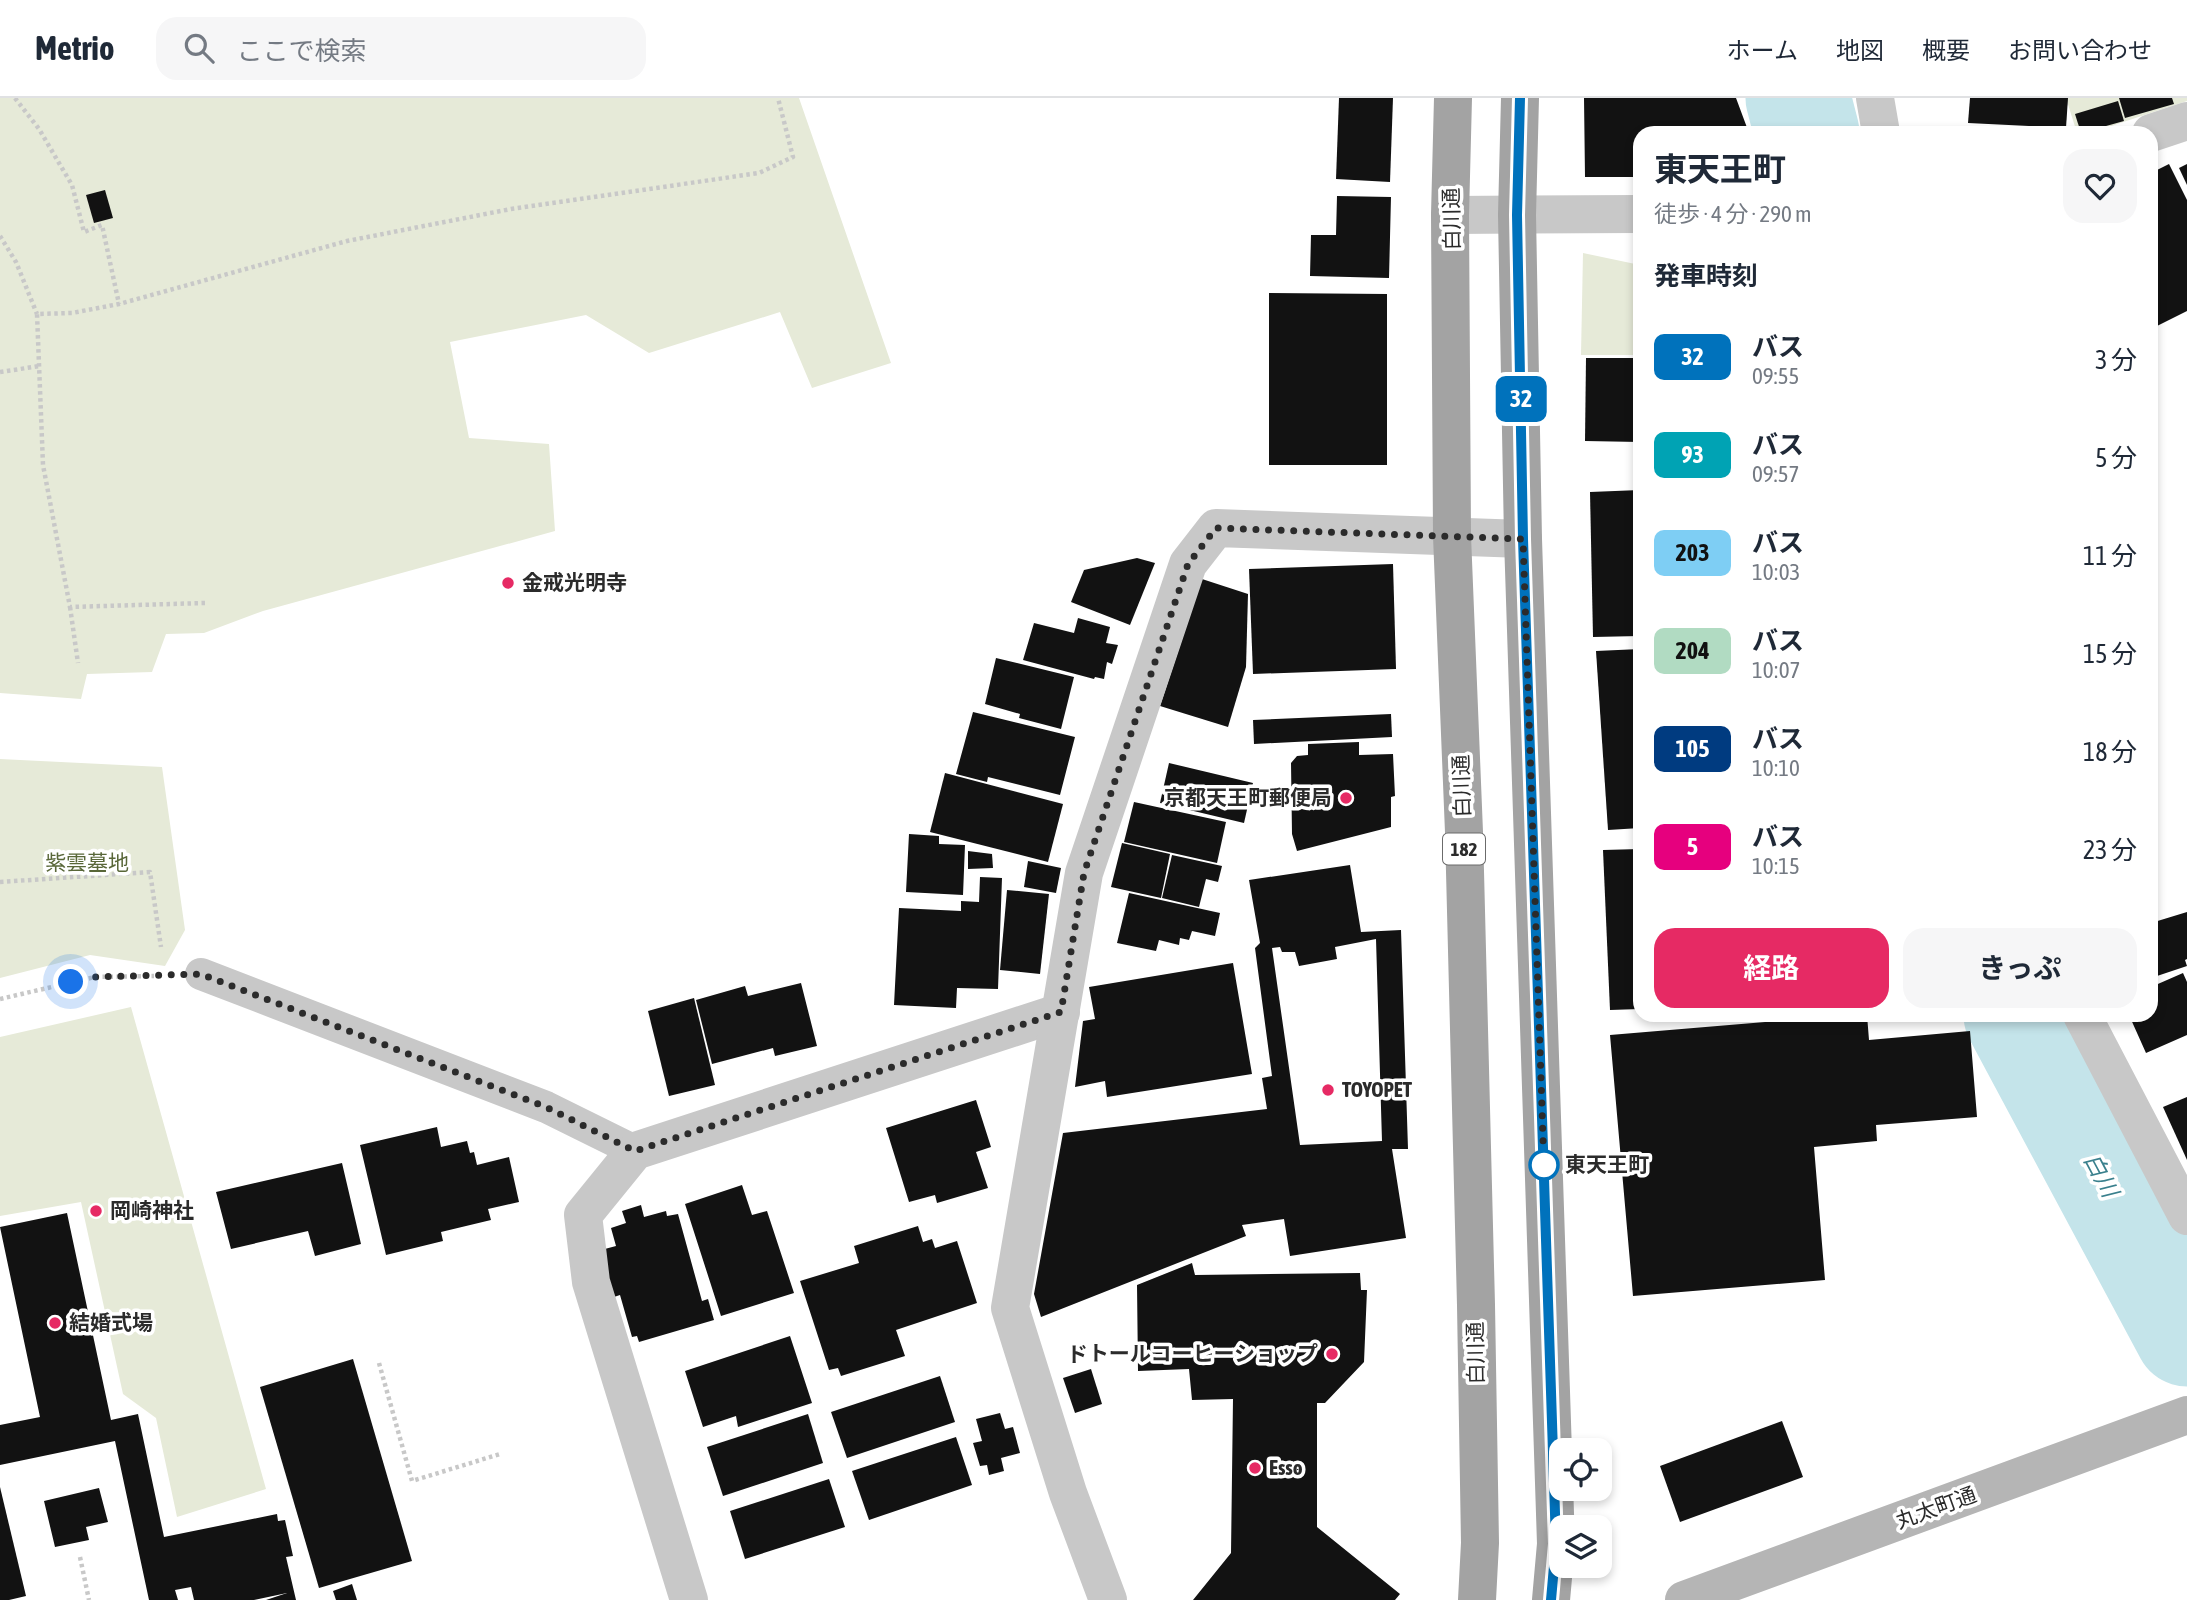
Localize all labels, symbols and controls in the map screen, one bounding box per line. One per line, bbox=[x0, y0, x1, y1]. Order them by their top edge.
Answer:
search box bbox=[156, 17, 646, 80]
text: Metrio bbox=[35, 29, 114, 67]
icon: search bbox=[180, 29, 218, 67]
text: ここで検索 bbox=[236, 36, 366, 66]
text: ホーム bbox=[1727, 37, 1798, 64]
text: 地図 bbox=[1836, 37, 1884, 64]
text: 概要 bbox=[1922, 37, 1970, 64]
text: お問い合わせ bbox=[2008, 37, 2152, 64]
button: heart bbox=[2063, 149, 2137, 223]
text: 東天王町 bbox=[1654, 150, 1786, 188]
street label: 白川通 bbox=[1438, 187, 1464, 251]
text: 徒歩 · 4 分 · 290 m bbox=[1654, 201, 1812, 227]
text: 発車時刻 bbox=[1654, 261, 1758, 291]
text: バス bbox=[1752, 332, 1804, 362]
text: 32 bbox=[1681, 343, 1704, 370]
text: 3 分 bbox=[2095, 345, 2137, 375]
text: 09:55 bbox=[1752, 363, 1799, 389]
line badge: 32 bbox=[1490, 376, 1552, 422]
text: 32 bbox=[1510, 385, 1532, 412]
text: バス bbox=[1752, 430, 1804, 460]
text: 93 bbox=[1681, 441, 1704, 468]
text: 5 分 bbox=[2095, 443, 2137, 473]
text: 09:57 bbox=[1752, 461, 1799, 487]
text: バス bbox=[1752, 528, 1804, 558]
text: 203 bbox=[1676, 539, 1709, 566]
text: 11 分 bbox=[2083, 541, 2137, 571]
text: 10:03 bbox=[1752, 559, 1800, 585]
place label: 金戒光明寺 bbox=[522, 570, 627, 594]
marker: 金戒光明寺 bbox=[500, 575, 516, 591]
text: バス bbox=[1752, 626, 1804, 656]
text: 204 bbox=[1676, 637, 1709, 664]
text: 15 分 bbox=[2083, 639, 2137, 669]
text: 10:07 bbox=[1752, 657, 1800, 683]
text: バス bbox=[1752, 724, 1804, 754]
text: 105 bbox=[1676, 735, 1709, 762]
text: 18 分 bbox=[2083, 737, 2137, 767]
street label: 白川通 bbox=[1448, 754, 1474, 818]
text: 10:10 bbox=[1752, 755, 1800, 781]
place label: 京都天王町郵便局 bbox=[1164, 785, 1332, 809]
marker: 京都天王町郵便局 bbox=[1338, 790, 1354, 806]
text: バス bbox=[1752, 822, 1804, 852]
text: 5 bbox=[1687, 833, 1698, 860]
road number: 182 bbox=[1443, 834, 1485, 864]
text: 23 分 bbox=[2083, 835, 2137, 865]
park label: 紫雲墓地 bbox=[45, 850, 129, 874]
text: 10:15 bbox=[1752, 853, 1800, 879]
button: 経路 bbox=[1654, 928, 1889, 1008]
button: きっぷ bbox=[1903, 928, 2137, 1008]
your location bbox=[53, 964, 88, 999]
place label: TOYOPET bbox=[1342, 1077, 1413, 1101]
marker: TOYOPET bbox=[1320, 1082, 1336, 1098]
water label: 白川 bbox=[2079, 1149, 2125, 1204]
marker: 東天王町 bbox=[1529, 1150, 1559, 1180]
place label: 東天王町 bbox=[1565, 1152, 1649, 1176]
place label: 岡崎神社 bbox=[110, 1198, 194, 1222]
marker: 岡崎神社 bbox=[88, 1203, 104, 1219]
place label: 結婚式場 bbox=[69, 1310, 153, 1334]
marker: 結婚式場 bbox=[47, 1315, 63, 1331]
street label: 白川通 bbox=[1462, 1321, 1488, 1385]
place label: ドトールコーヒーショップ bbox=[1067, 1341, 1318, 1365]
marker: ドトールコーヒーショップ bbox=[1324, 1346, 1340, 1362]
map controls bbox=[1549, 1438, 1612, 1578]
button: locate bbox=[1549, 1438, 1612, 1501]
place label: Esso bbox=[1269, 1455, 1303, 1479]
marker: Esso bbox=[1247, 1460, 1263, 1476]
street label: 丸太町通 bbox=[1892, 1481, 1979, 1533]
button: layers bbox=[1549, 1515, 1612, 1578]

